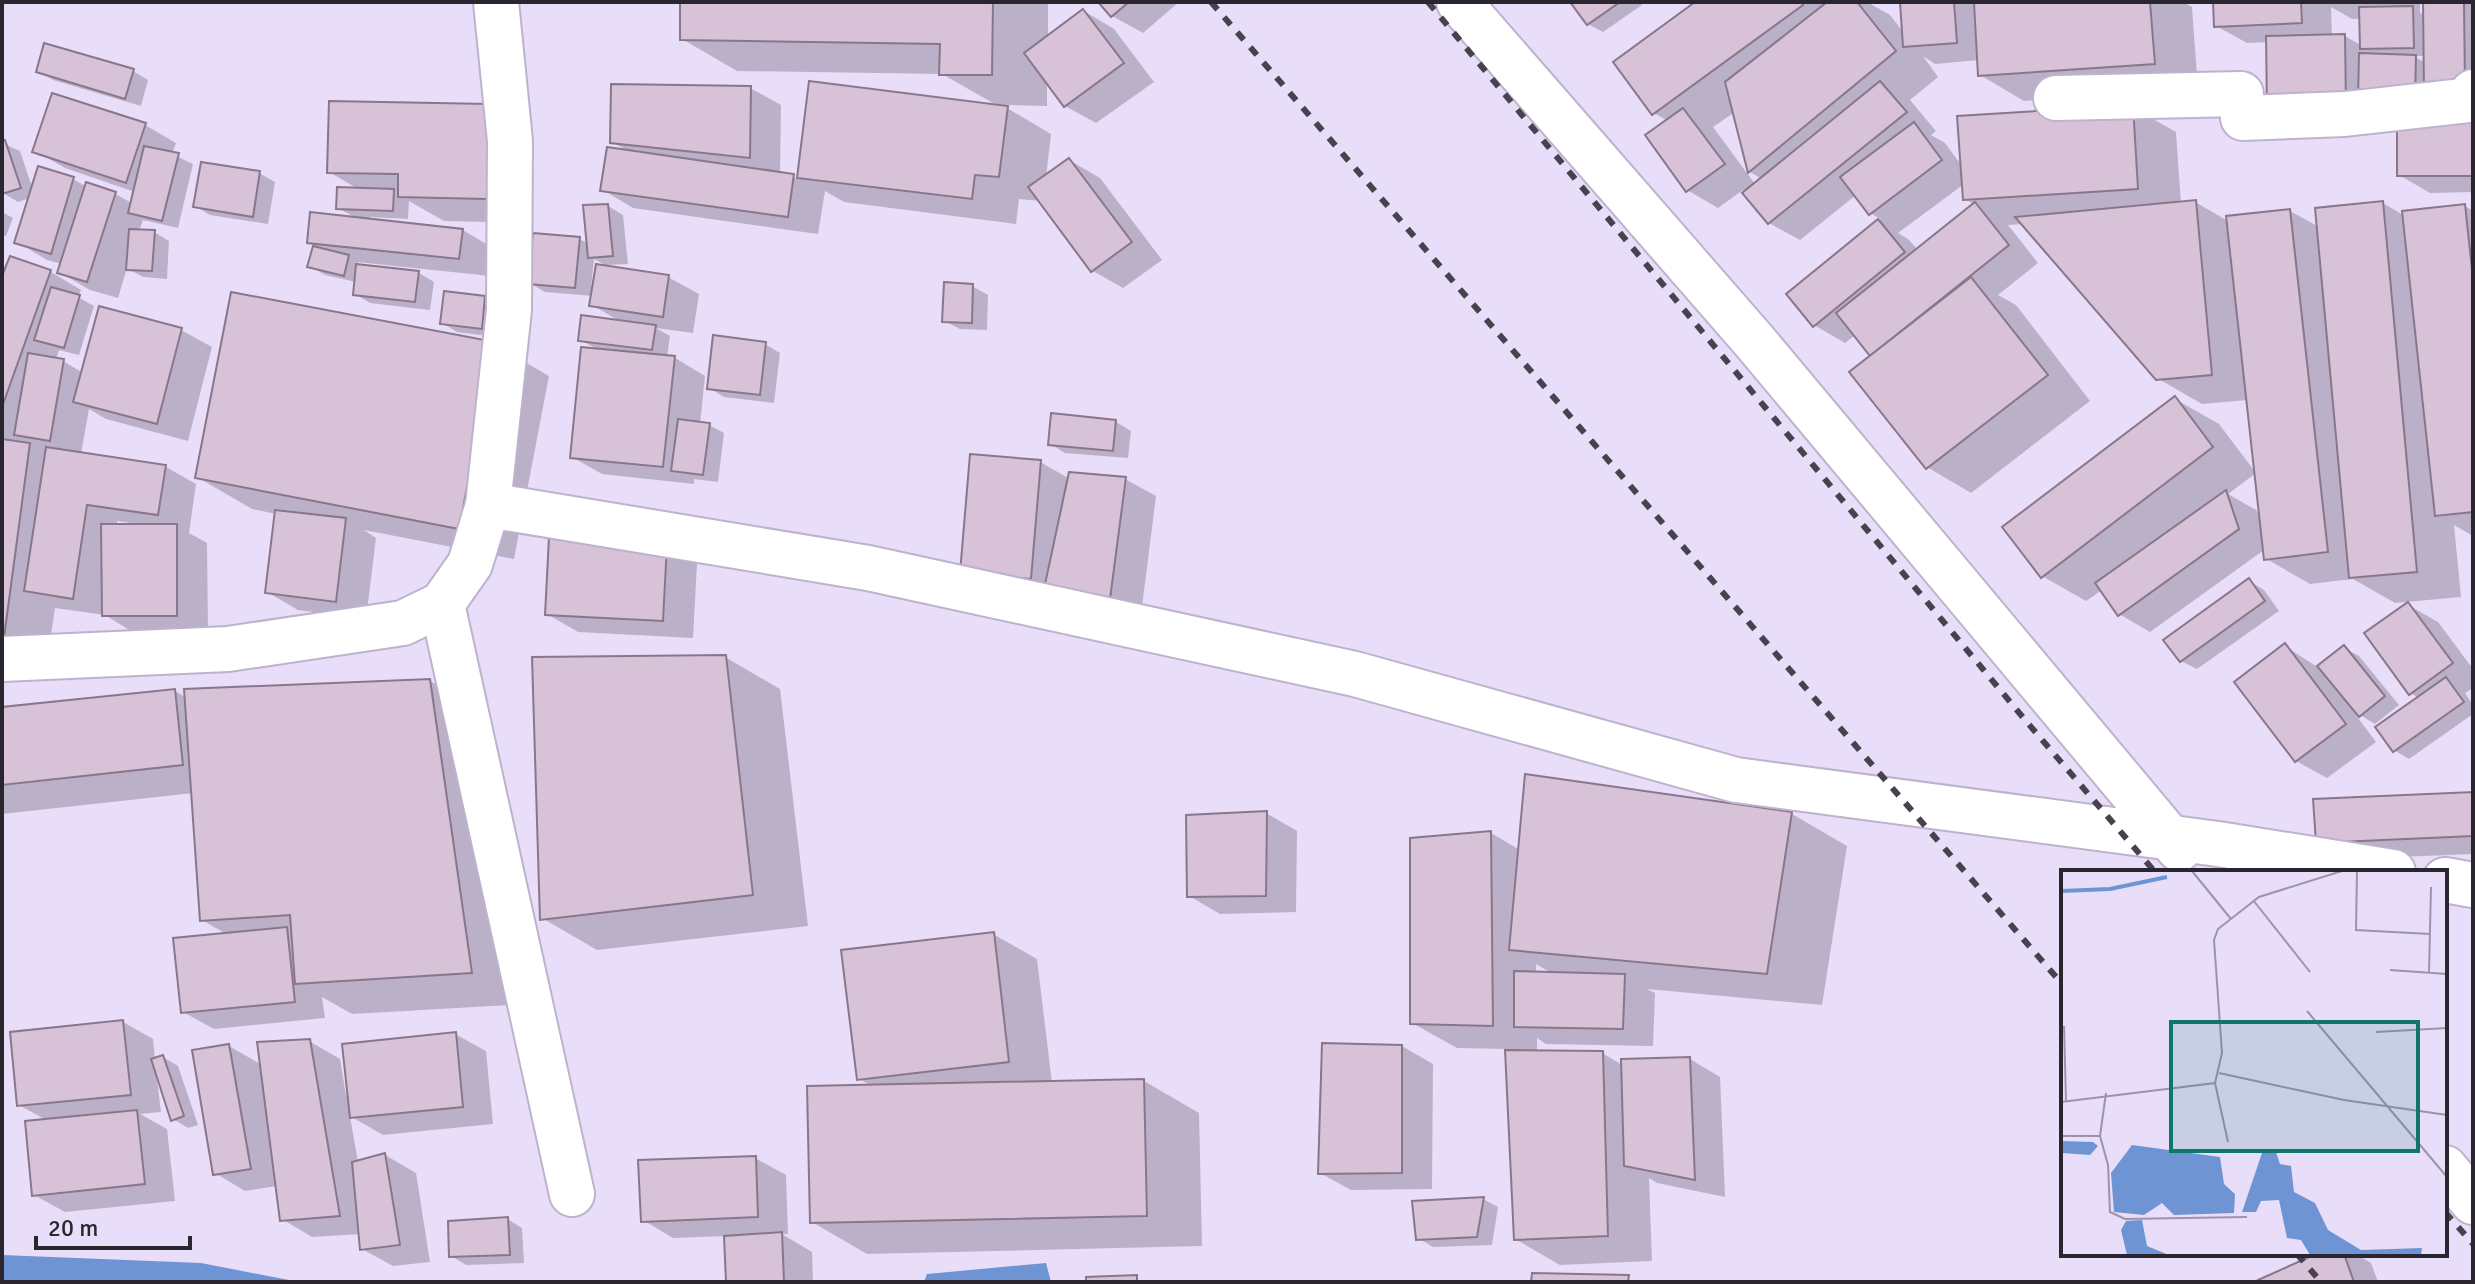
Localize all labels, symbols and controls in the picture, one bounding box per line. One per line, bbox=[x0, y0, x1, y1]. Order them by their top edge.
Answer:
inset map bbox=[2061, 870, 2447, 1256]
scale bar bbox=[36, 1200, 190, 1250]
text: 20 m bbox=[48, 1213, 98, 1243]

